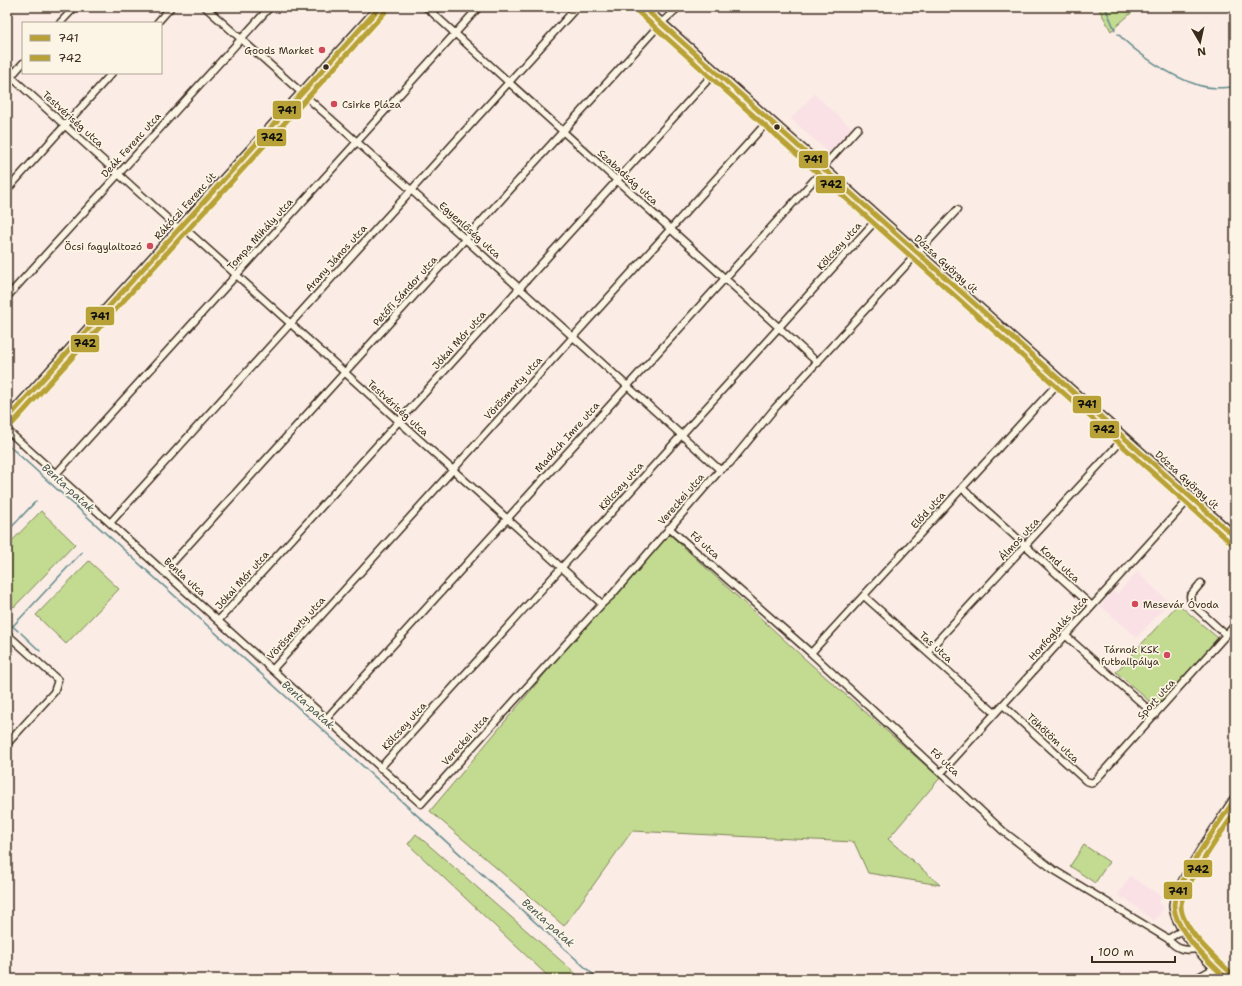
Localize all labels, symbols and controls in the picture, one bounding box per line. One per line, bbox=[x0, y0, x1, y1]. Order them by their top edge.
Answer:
legend bbox=[22, 22, 162, 74]
north arrow bbox=[1180, 22, 1220, 62]
text: 741 bbox=[58, 30, 79, 46]
text: N bbox=[1196, 43, 1207, 60]
place label: Goods Market bbox=[244, 44, 314, 57]
marker: Goods Market bbox=[317, 45, 327, 55]
text: 742 bbox=[58, 50, 82, 66]
unlabelled marker bbox=[321, 62, 331, 72]
street label: Testvériség utca bbox=[40, 88, 107, 150]
place label: Csirke Pláza bbox=[342, 98, 402, 111]
marker: Csirke Pláza bbox=[329, 99, 339, 109]
line badge: 741 bbox=[272, 100, 302, 120]
text: 741 bbox=[277, 103, 297, 118]
street label: Deák Ferenc utca bbox=[98, 109, 164, 180]
unlabelled marker bbox=[772, 122, 782, 132]
line badge: 742 bbox=[256, 128, 287, 147]
text: 742 bbox=[261, 130, 283, 145]
street label: Szabadság utca bbox=[595, 146, 661, 208]
line badge: 741 bbox=[798, 150, 829, 169]
text: 741 bbox=[803, 152, 823, 167]
street label: Rákóczi Ferenc út bbox=[151, 170, 219, 242]
line badge: 742 bbox=[815, 175, 846, 194]
text: 742 bbox=[820, 177, 842, 192]
street label: Tompa Mihály utca bbox=[224, 195, 296, 273]
street label: Egyenlőség utca bbox=[436, 199, 504, 262]
street label: Kölcsey utca bbox=[814, 219, 865, 273]
street label: Arany János utca bbox=[302, 221, 370, 294]
street label: Dózsa György út bbox=[911, 232, 981, 296]
place label: Öcsi fagylaltozó bbox=[64, 240, 142, 253]
marker: Öcsi fagylaltozó bbox=[145, 241, 155, 251]
street label: Petőfi Sándor utca bbox=[370, 253, 440, 329]
line badge: 741 bbox=[85, 306, 115, 326]
street label: Jókai Mór utca bbox=[429, 307, 489, 372]
text: 741 bbox=[90, 309, 110, 324]
line badge: 742 bbox=[70, 334, 100, 353]
text: 742 bbox=[74, 336, 96, 351]
street label: Vörösmarty utca bbox=[481, 353, 545, 422]
street label: Testvériség utca bbox=[365, 377, 432, 439]
line badge: 741 bbox=[1072, 395, 1102, 414]
text: 741 bbox=[1077, 397, 1097, 412]
street label: Madách Imre utca bbox=[532, 398, 603, 475]
line badge: 742 bbox=[1089, 420, 1120, 439]
text: 742 bbox=[1093, 422, 1115, 437]
street label: Dózsa György út bbox=[1152, 448, 1222, 512]
street label: Kölcsey utca bbox=[596, 459, 647, 513]
water label: Benta-patak bbox=[38, 460, 98, 516]
street label: Vereckei utca bbox=[655, 470, 707, 527]
street label: Előd utca bbox=[908, 488, 949, 531]
street label: Álmos utca bbox=[996, 514, 1043, 563]
street label: Fő utca bbox=[687, 528, 723, 562]
street label: Kond utca bbox=[1038, 543, 1083, 586]
street label: Jókai Mór utca bbox=[212, 547, 272, 612]
street label: Benta utca bbox=[161, 555, 209, 600]
street label: Honfoglalás utca bbox=[1026, 592, 1091, 663]
street label: Vörösmarty utca bbox=[264, 593, 328, 662]
place label: Mesevár Óvoda bbox=[1143, 598, 1220, 611]
marker: Mesevár Óvoda bbox=[1130, 599, 1140, 609]
street label: Tas utca bbox=[917, 629, 956, 666]
place label: Tárnok KSK futballpálya bbox=[1101, 643, 1160, 668]
marker: Tárnok KSK futballpálya bbox=[1162, 650, 1172, 660]
street label: Sport utca bbox=[1134, 675, 1178, 722]
water label: Benta-patak bbox=[278, 677, 338, 733]
street label: Kölcsey utca bbox=[379, 699, 430, 753]
street label: Töhötöm utca bbox=[1024, 710, 1082, 766]
street label: Vereckei utca bbox=[439, 711, 492, 768]
street label: Fő utca bbox=[928, 745, 963, 779]
line badge: 742 bbox=[1183, 859, 1213, 878]
text: 742 bbox=[1187, 862, 1209, 877]
line badge: 741 bbox=[1163, 881, 1193, 900]
text: 741 bbox=[1168, 884, 1188, 899]
water label: Benta-patak bbox=[518, 895, 578, 951]
scale bar bbox=[1092, 938, 1175, 964]
text: 100 m bbox=[1098, 944, 1134, 960]

